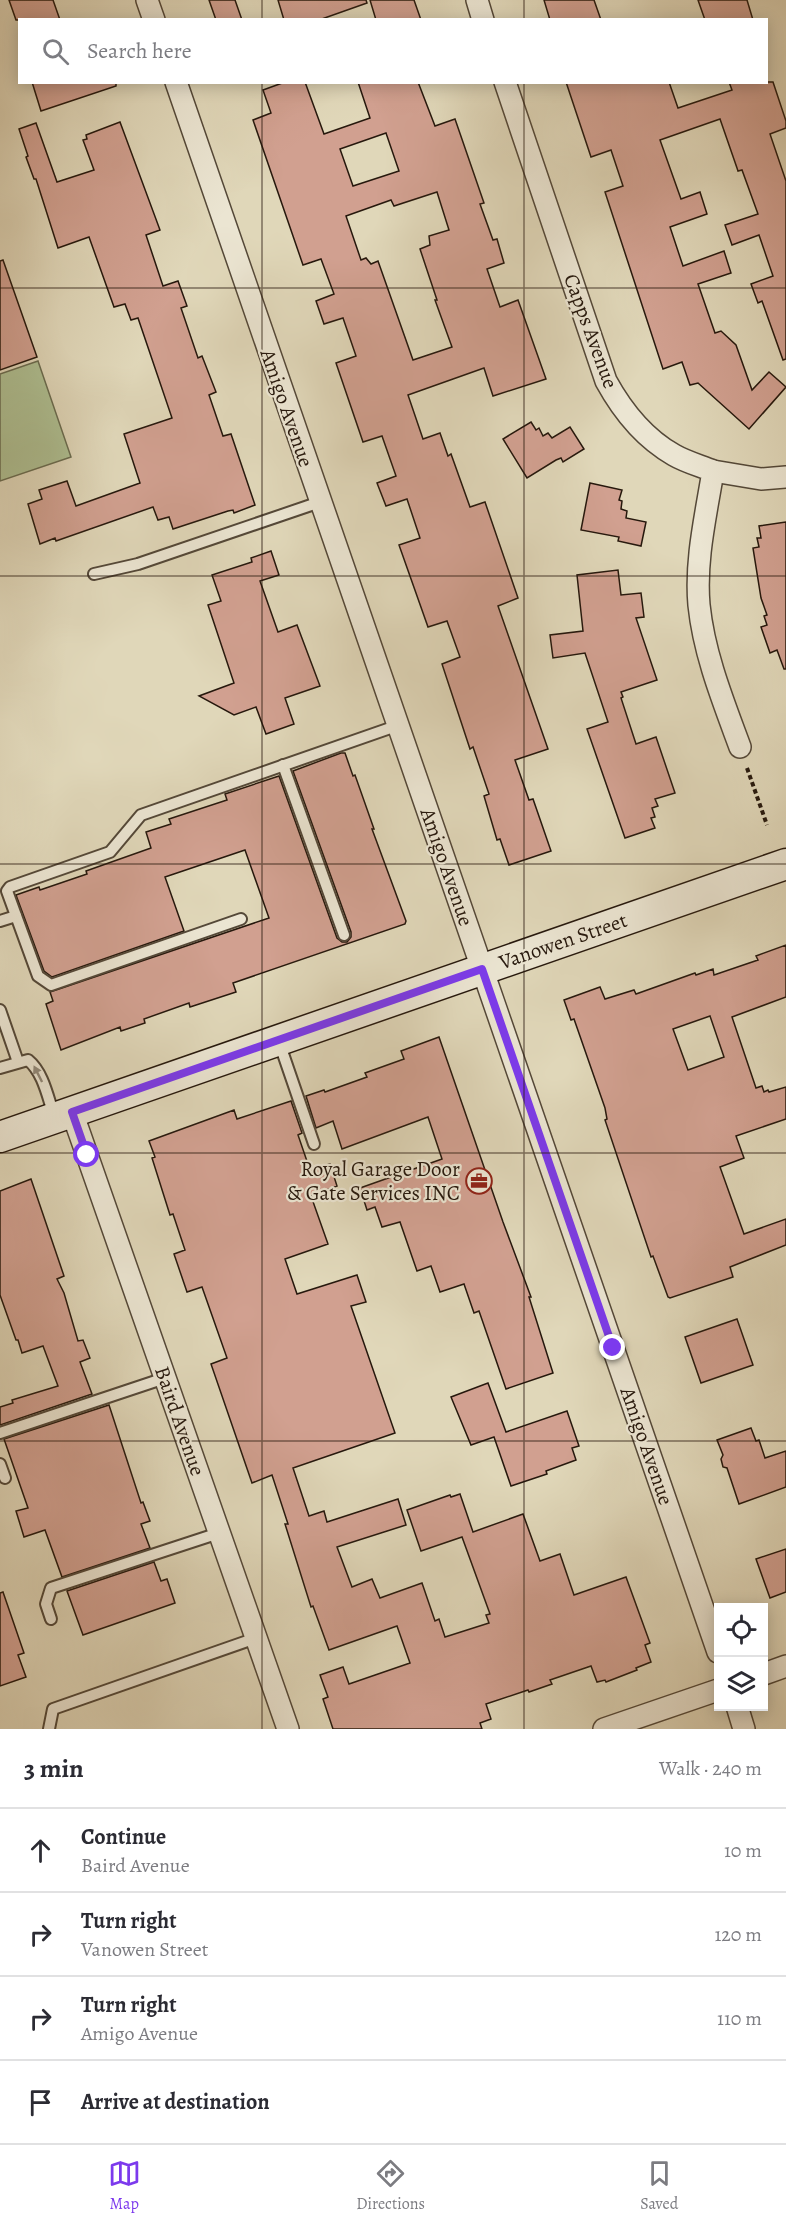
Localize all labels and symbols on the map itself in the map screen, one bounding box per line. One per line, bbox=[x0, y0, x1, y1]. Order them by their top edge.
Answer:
street label: Capps Avenue bbox=[557, 270, 625, 392]
street label: Amigo Avenue bbox=[253, 344, 320, 471]
street label: Amigo Avenue bbox=[413, 803, 480, 930]
street label: Vanowen Street bbox=[494, 906, 631, 976]
one-way arrow bbox=[34, 1066, 43, 1083]
route start bbox=[73, 1141, 99, 1167]
place label: Royal Garage Door & Gate Services INC bbox=[287, 1155, 460, 1207]
office icon: Royal Garage Door & Gate Services INC bbox=[464, 1166, 494, 1196]
route end bbox=[599, 1334, 625, 1360]
street label: Baird Avenue bbox=[148, 1363, 212, 1479]
street label: Amigo Avenue bbox=[613, 1382, 680, 1509]

